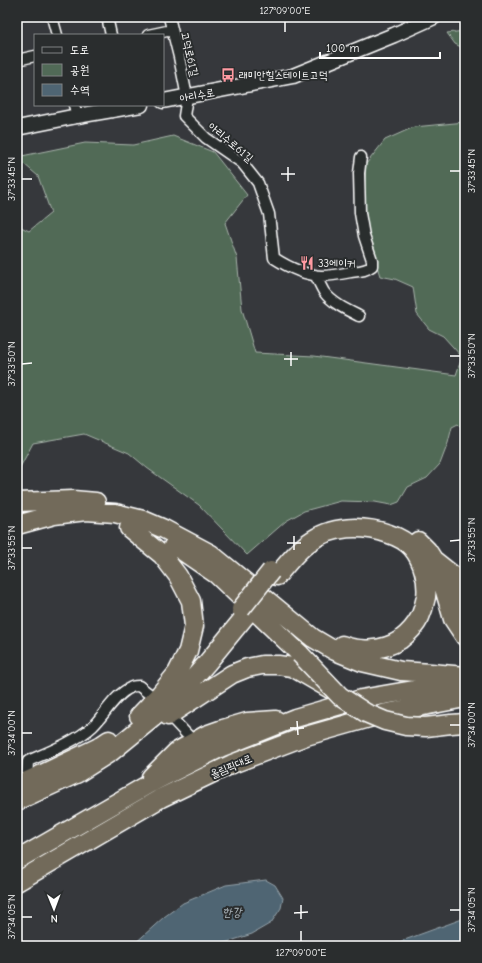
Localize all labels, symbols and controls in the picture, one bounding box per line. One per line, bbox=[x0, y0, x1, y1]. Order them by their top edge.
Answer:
text: 127°09'00"E bbox=[260, 5, 310, 17]
street label: 고덕로61길 bbox=[178, 30, 201, 78]
legend bbox=[34, 34, 164, 106]
scale bar bbox=[320, 34, 440, 60]
text: 100 m bbox=[326, 41, 359, 55]
text: 도로 bbox=[70, 43, 89, 57]
text: 공원 bbox=[70, 63, 89, 77]
bus stop icon: 래미안힐스테이트고덕 bbox=[220, 67, 236, 83]
place label: 래미안힐스테이트고덕 bbox=[239, 69, 328, 82]
text: 수역 bbox=[70, 83, 90, 97]
street label: 아리수로 bbox=[178, 86, 216, 105]
street label: 아리수로61길 bbox=[206, 120, 256, 165]
text: 37°33'45"N bbox=[466, 149, 478, 193]
text: 37°33'45"N bbox=[6, 157, 18, 201]
restaurant icon: 33에이커 bbox=[299, 255, 315, 271]
place label: 33에이커 bbox=[318, 257, 356, 270]
text: 37°33'50"N bbox=[466, 333, 478, 379]
text: 37°33'50"N bbox=[6, 341, 18, 387]
text: 37°33'55"N bbox=[466, 518, 478, 562]
text: 37°33'55"N bbox=[6, 526, 18, 570]
text: 37°34'00"N bbox=[466, 702, 478, 748]
text: 37°34'00"N bbox=[6, 710, 18, 756]
street label: 올림픽대로 bbox=[208, 752, 254, 781]
text: 37°34'05"N bbox=[466, 888, 478, 932]
north arrow bbox=[34, 889, 74, 929]
text: 37°34'05"N bbox=[6, 895, 18, 939]
water label: 한강 bbox=[222, 905, 243, 919]
text: N bbox=[50, 912, 58, 925]
text: 127°09'00"E bbox=[276, 947, 326, 959]

